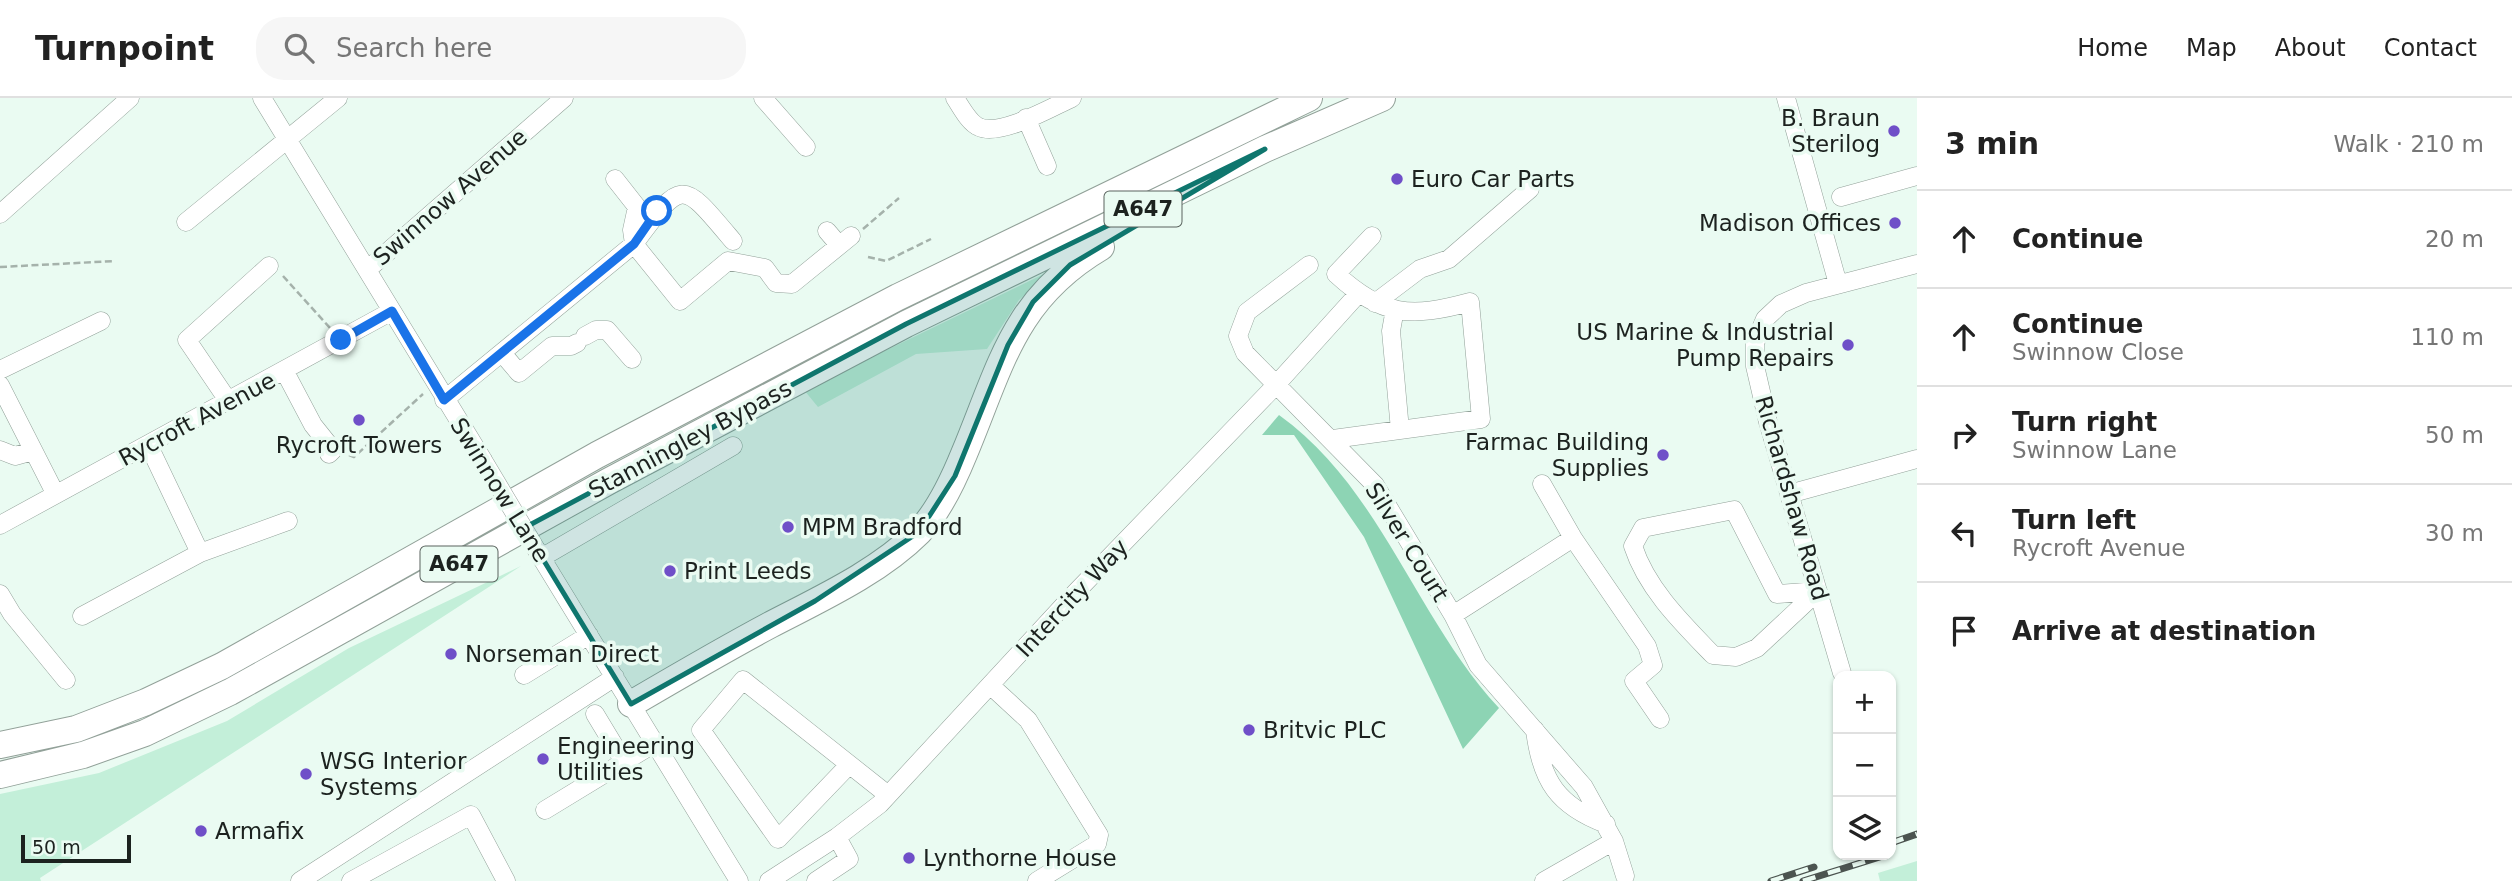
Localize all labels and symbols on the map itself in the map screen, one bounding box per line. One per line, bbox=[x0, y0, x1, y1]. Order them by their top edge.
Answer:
place label: B. Braun Sterilog bbox=[1781, 105, 1880, 157]
street label: Swinnow Avenue bbox=[368, 123, 532, 271]
marker: B. Braun Sterilog bbox=[1886, 123, 1902, 139]
place label: Euro Car Parts bbox=[1411, 166, 1575, 192]
marker: Euro Car Parts bbox=[1389, 171, 1405, 187]
road number: A647 bbox=[1104, 192, 1182, 226]
route start bbox=[641, 195, 672, 226]
place label: Madison Offices bbox=[1699, 210, 1881, 236]
marker: Madison Offices bbox=[1887, 215, 1903, 231]
place label: US Marine & Industrial Pump Repairs bbox=[1576, 319, 1834, 371]
route end bbox=[325, 324, 356, 355]
marker: US Marine & Industrial Pump Repairs bbox=[1840, 337, 1856, 353]
street label: Rycroft Avenue bbox=[114, 367, 280, 471]
street label: Stanningley Bypass bbox=[584, 374, 796, 504]
street label: Richardshaw Road bbox=[1750, 393, 1834, 603]
marker: Rycroft Towers bbox=[351, 412, 367, 428]
street label: Swinnow Lane bbox=[445, 413, 555, 567]
place label: Farmac Building Supplies bbox=[1465, 429, 1649, 481]
place label: Rycroft Towers bbox=[276, 432, 442, 458]
marker: Farmac Building Supplies bbox=[1655, 447, 1671, 463]
street label: Silver Court bbox=[1360, 478, 1454, 606]
place label: MPM Bradford bbox=[802, 514, 963, 540]
marker: MPM Bradford bbox=[780, 519, 796, 535]
street label: Intercity Way bbox=[1011, 534, 1133, 662]
road number: A647 bbox=[420, 546, 498, 582]
place label: Print Leeds bbox=[684, 558, 812, 584]
marker: Print Leeds bbox=[662, 563, 678, 579]
place label: Norseman Direct bbox=[465, 641, 659, 667]
marker: Norseman Direct bbox=[443, 646, 459, 662]
place label: Britvic PLC bbox=[1263, 717, 1386, 743]
marker: Britvic PLC bbox=[1241, 722, 1257, 738]
place label: Engineering Utilities bbox=[557, 733, 695, 785]
place label: WSG Interior Systems bbox=[320, 748, 467, 800]
marker: Engineering Utilities bbox=[535, 751, 551, 767]
marker: WSG Interior Systems bbox=[298, 766, 314, 782]
place label: Armafix bbox=[215, 818, 304, 844]
marker: Armafix bbox=[193, 823, 209, 839]
scale bar bbox=[21, 832, 131, 864]
place label: Lynthorne House bbox=[923, 845, 1117, 871]
marker: Lynthorne House bbox=[901, 850, 917, 866]

